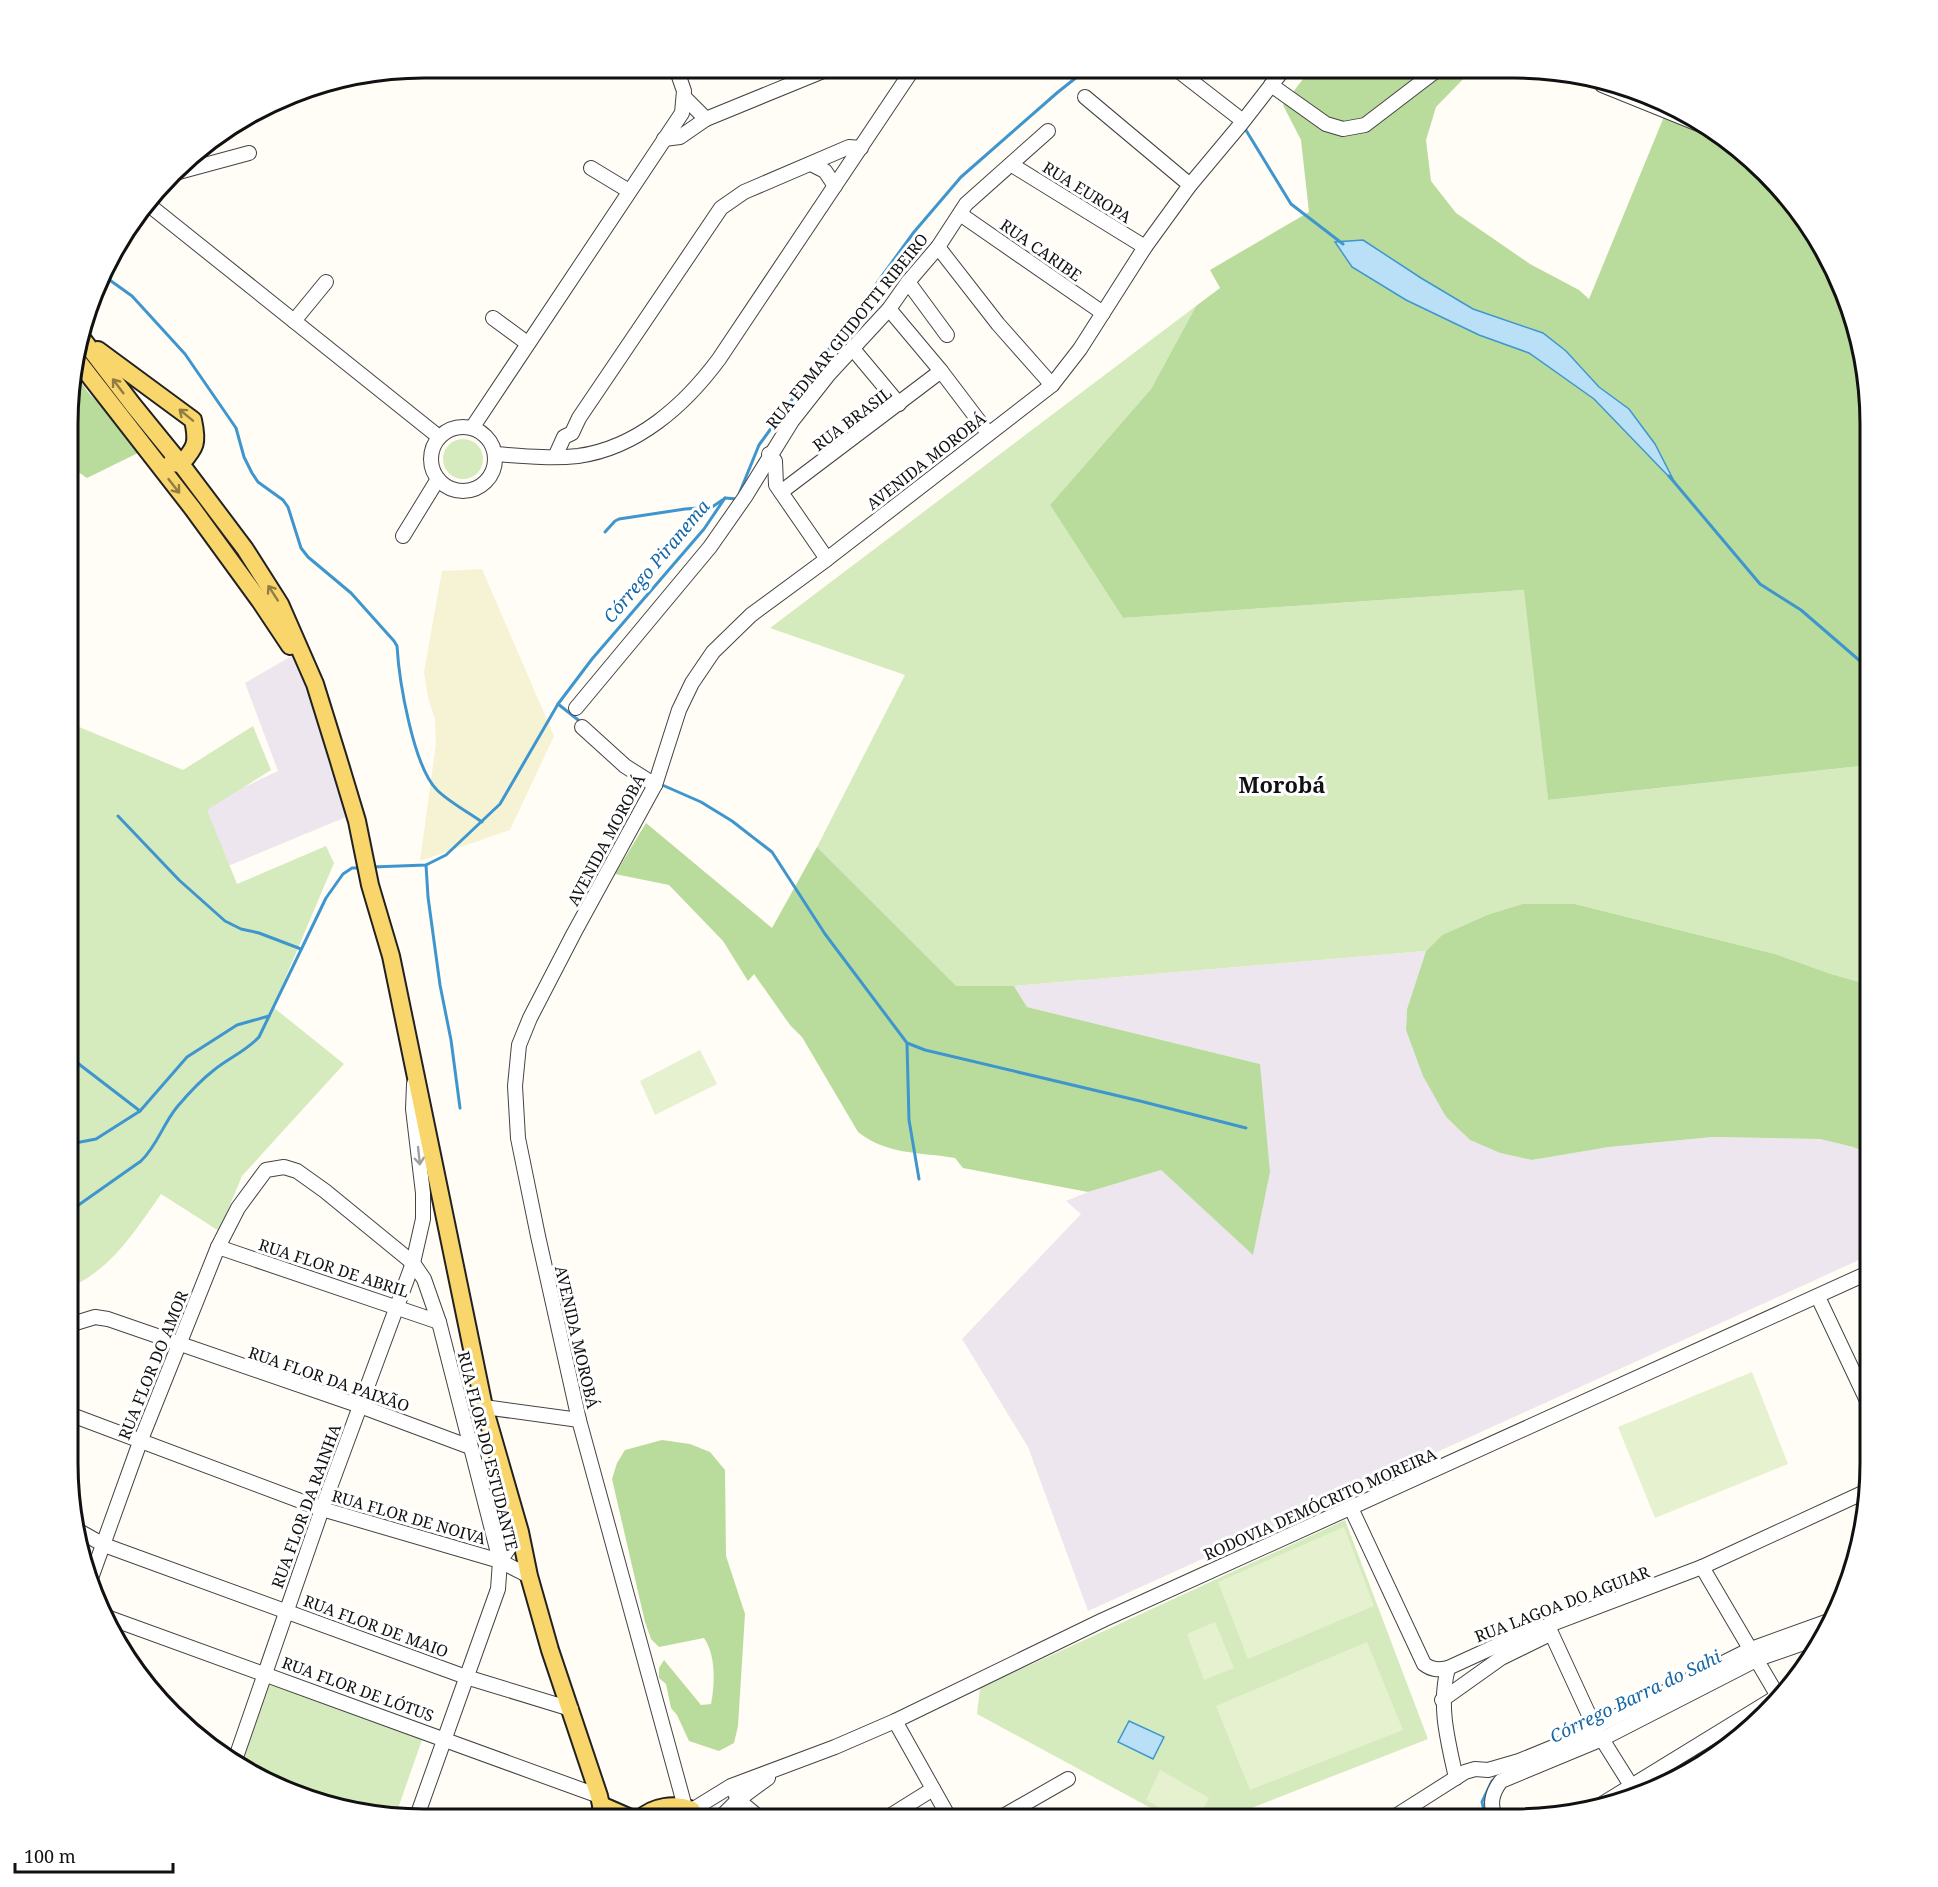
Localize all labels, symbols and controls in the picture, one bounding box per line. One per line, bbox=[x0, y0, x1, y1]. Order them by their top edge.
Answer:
street label: RUA EUROPA bbox=[1039, 156, 1136, 228]
street label: RUA CARIBE bbox=[996, 214, 1086, 286]
street label: RUA EDMAR GUIDOTTI RIBEIRO bbox=[761, 229, 933, 433]
one-way arrow bbox=[111, 378, 124, 394]
street label: RUA BRASIL bbox=[808, 382, 896, 456]
street label: AVENIDA MOROBÁ bbox=[862, 407, 991, 515]
one-way arrow bbox=[178, 408, 194, 421]
one-way arrow bbox=[168, 477, 181, 493]
water label: Córrego Piranema bbox=[598, 494, 715, 627]
one-way arrow bbox=[267, 585, 279, 602]
district label: Morobá bbox=[1239, 769, 1325, 799]
street label: AVENIDA MOROBÁ bbox=[562, 770, 650, 910]
one-way arrow bbox=[414, 1145, 425, 1165]
street label: RUA FLOR DE ABRIL bbox=[256, 1233, 412, 1303]
street label: AVENIDA MOROBÁ bbox=[550, 1263, 604, 1411]
street label: RUA FLOR DO AMOR bbox=[113, 1287, 193, 1443]
street label: RUA FLOR DA PAIXÃO bbox=[246, 1341, 412, 1417]
street label: RUA FLOR DO ESTUDANTE bbox=[453, 1349, 523, 1553]
street label: RUA FLOR DA RAINHA bbox=[266, 1420, 346, 1591]
street label: RODOVIA DEMÓCRITO MOREIRA bbox=[1200, 1442, 1440, 1565]
street label: RUA FLOR DE NOIVA bbox=[329, 1484, 489, 1550]
street label: RUA LAGOA DO AGUIAR bbox=[1471, 1560, 1653, 1647]
street label: RUA FLOR DE MAIO bbox=[301, 1590, 451, 1662]
water label: Córrego Barra do Sahi bbox=[1545, 1644, 1725, 1748]
street label: RUA FLOR DE LÓTUS bbox=[279, 1651, 437, 1727]
scale bar bbox=[15, 1836, 172, 1874]
text: 100 m bbox=[24, 1844, 76, 1868]

